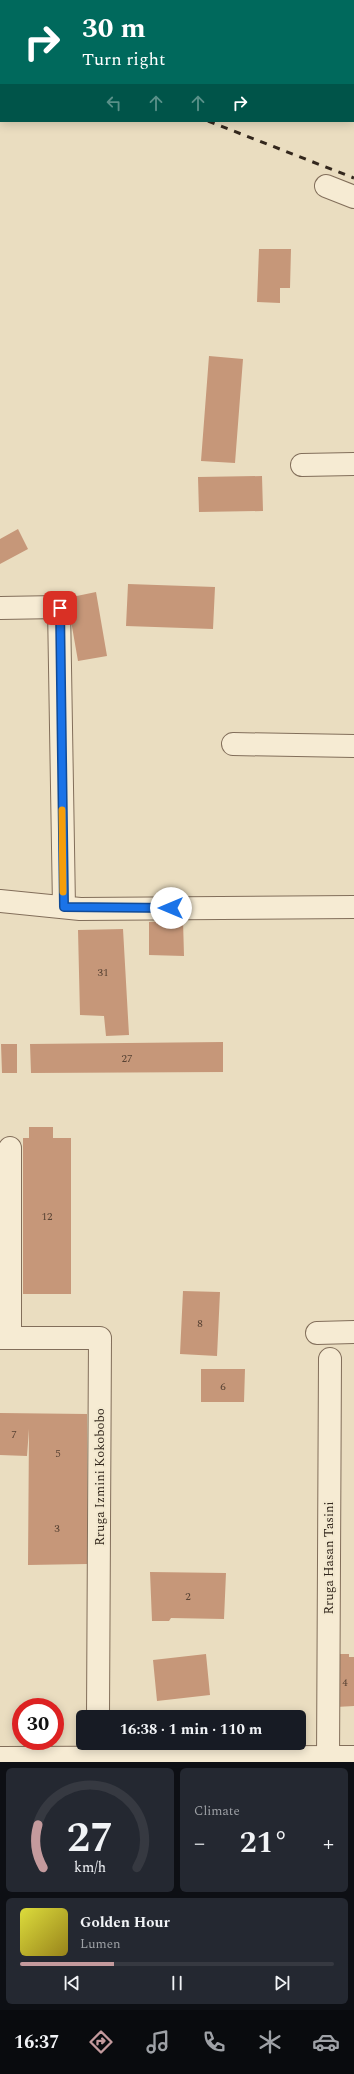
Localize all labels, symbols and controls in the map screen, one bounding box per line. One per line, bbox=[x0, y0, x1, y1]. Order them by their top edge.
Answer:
text: 30 m bbox=[82, 7, 146, 50]
icon: right bbox=[16, 16, 68, 68]
text: Turn right bbox=[82, 46, 165, 73]
icon: left bbox=[103, 92, 125, 114]
icon: ahead bbox=[145, 92, 167, 114]
icon: ahead bbox=[187, 92, 209, 114]
icon: right bbox=[229, 92, 251, 114]
pin bbox=[43, 591, 77, 625]
icon: arrive bbox=[49, 597, 71, 619]
position arrow bbox=[150, 887, 192, 929]
house number: 31 bbox=[98, 964, 109, 981]
house number: 27 bbox=[122, 1050, 133, 1067]
house number: 12 bbox=[42, 1208, 53, 1225]
house number: 8 bbox=[197, 1315, 203, 1332]
house number: 6 bbox=[220, 1378, 226, 1395]
street label: Rruga Izmini Kokobobo bbox=[90, 1408, 110, 1546]
house number: 7 bbox=[11, 1426, 17, 1443]
house number: 5 bbox=[55, 1445, 61, 1462]
street label: Rruga Hasan Tasini bbox=[319, 1501, 339, 1615]
house number: 3 bbox=[54, 1520, 60, 1537]
house number: 2 bbox=[185, 1588, 191, 1605]
house number: 4 bbox=[342, 1674, 348, 1691]
speed limit sign: 30 bbox=[12, 1698, 64, 1750]
text: 16:38 · 1 min · 110 m bbox=[120, 1718, 262, 1741]
text: Climate bbox=[194, 1801, 240, 1821]
text: 27 bbox=[67, 1807, 113, 1870]
text: 21° bbox=[240, 1820, 288, 1866]
text: − bbox=[194, 1827, 205, 1860]
text: + bbox=[323, 1827, 334, 1860]
text: km/h bbox=[74, 1857, 106, 1879]
text: Golden Hour bbox=[80, 1911, 170, 1934]
text: Lumen bbox=[80, 1934, 121, 1954]
icon: previous bbox=[61, 1972, 83, 1994]
icon: pause bbox=[166, 1972, 188, 1994]
icon: next bbox=[271, 1972, 293, 1994]
icon: directions bbox=[87, 2028, 115, 2056]
icon: music bbox=[144, 2028, 172, 2056]
icon: phone bbox=[200, 2028, 228, 2056]
icon: climate bbox=[256, 2028, 284, 2056]
icon: car bbox=[312, 2028, 340, 2056]
text: 16:37 bbox=[14, 2029, 59, 2056]

